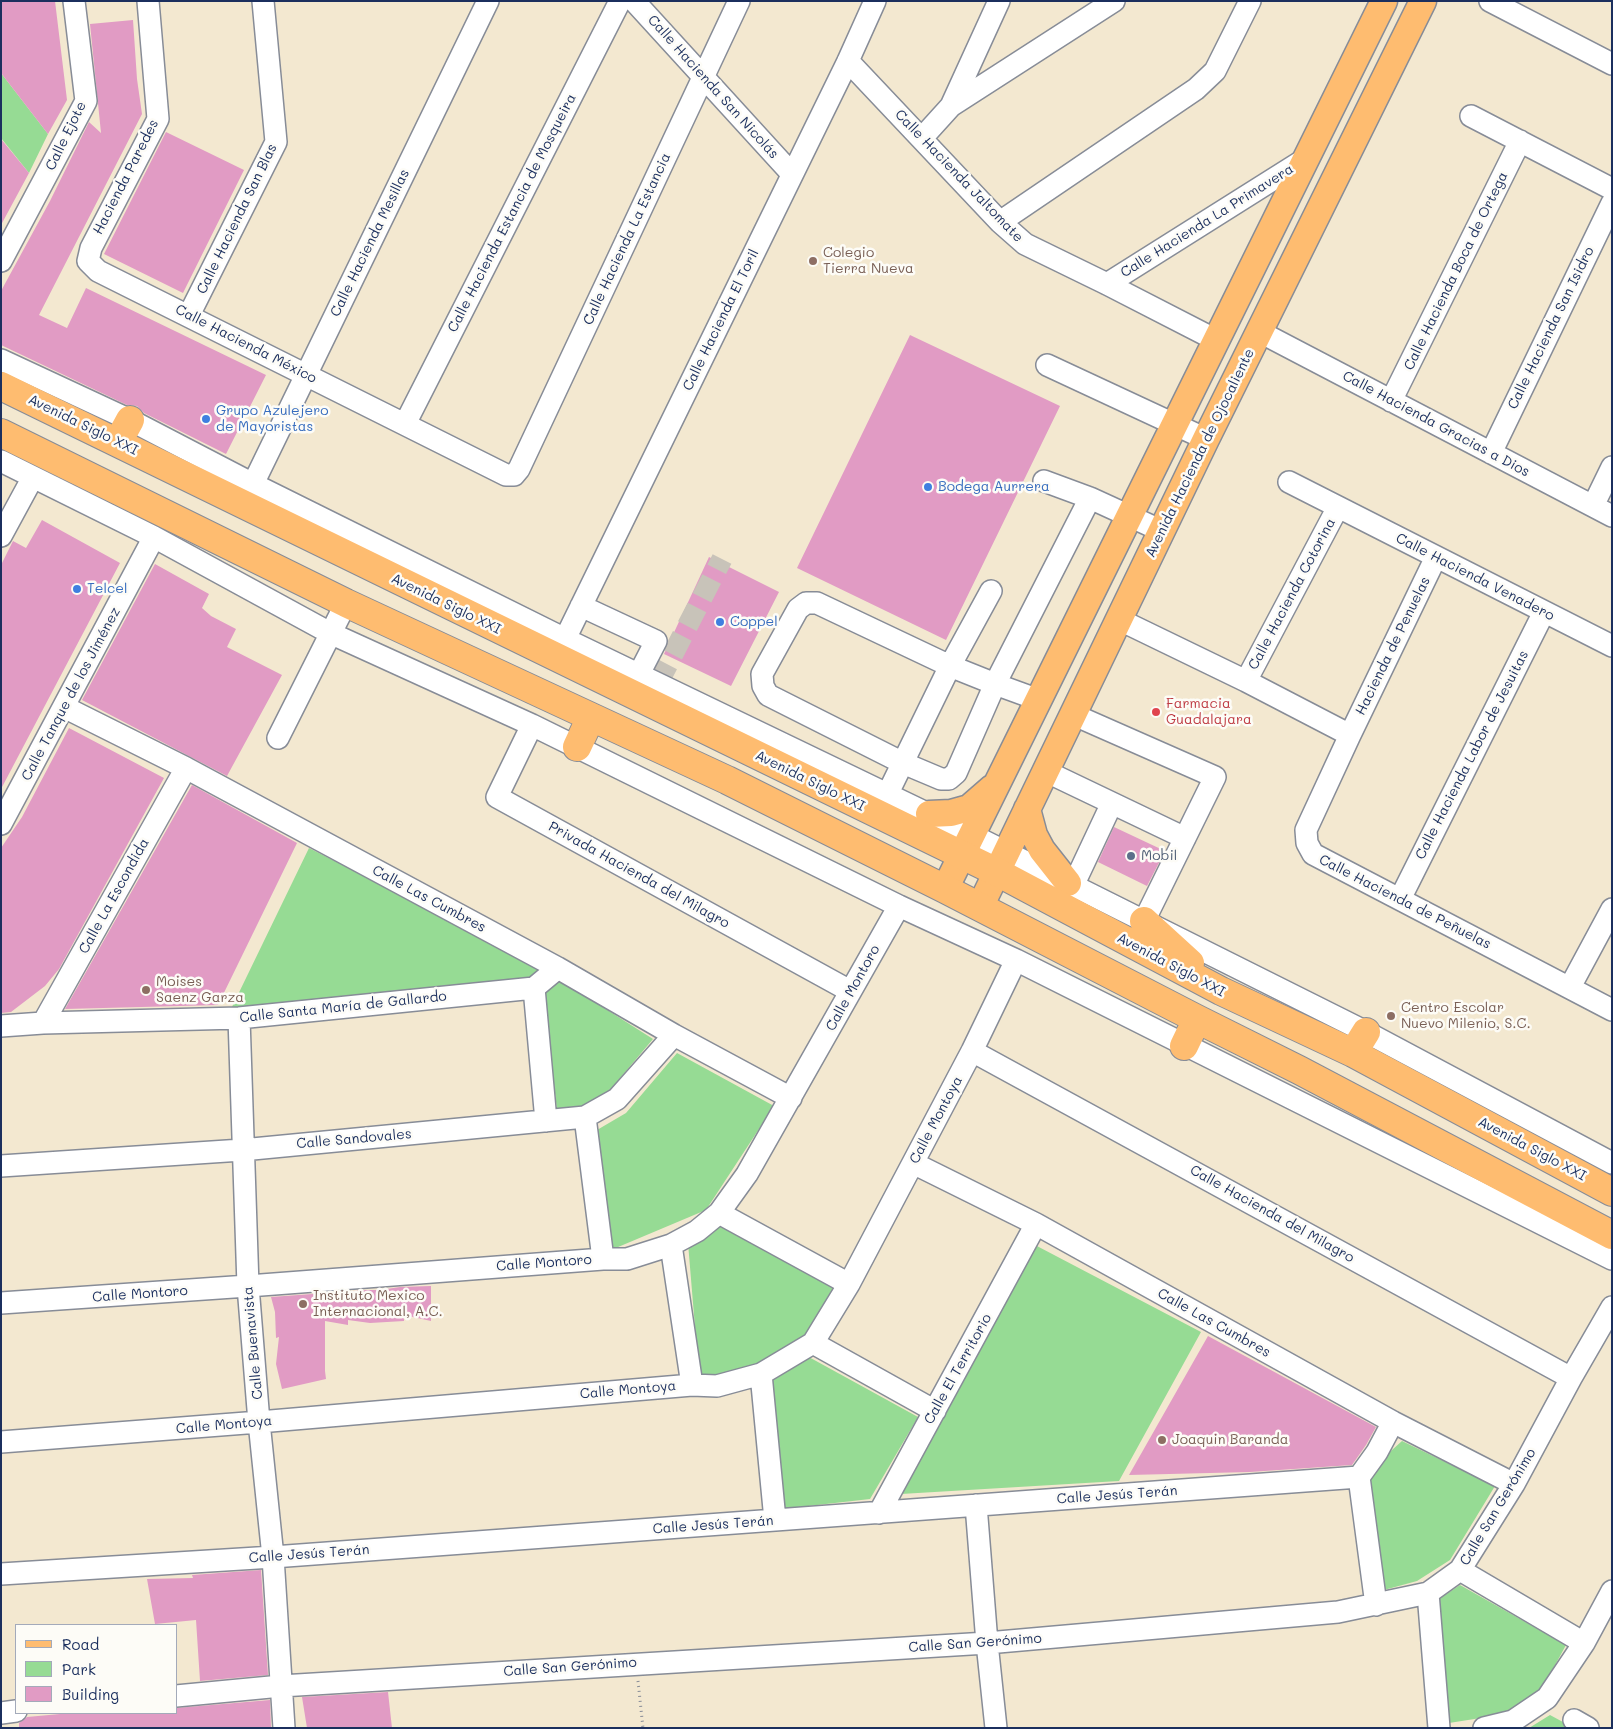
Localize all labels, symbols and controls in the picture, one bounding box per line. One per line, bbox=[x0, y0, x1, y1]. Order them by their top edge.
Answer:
street label: Calle Hacienda San Nicolás bbox=[644, 12, 782, 162]
street label: Calle Hacienda Estancia de Mosqueira bbox=[444, 91, 580, 335]
street label: Calle Ejote bbox=[42, 99, 90, 173]
street label: Calle Hacienda Jaltomate bbox=[891, 106, 1027, 246]
street label: Hacienda Paredes bbox=[90, 117, 162, 237]
street label: Calle Hacienda San Blas bbox=[193, 141, 281, 297]
street label: Calle Hacienda La Estancia bbox=[580, 150, 674, 328]
street label: Calle Hacienda La Primavera bbox=[1117, 161, 1297, 281]
street label: Calle Hacienda Mesillas bbox=[327, 166, 413, 320]
street label: Calle Hacienda Boca de Ortega bbox=[1400, 169, 1512, 373]
street label: Calle Hacienda San Isidro bbox=[1504, 244, 1598, 412]
place label: Colegio Tierra Nueva bbox=[823, 245, 914, 278]
street label: Calle Hacienda El Toril bbox=[679, 246, 763, 394]
marker: Colegio Tierra Nueva bbox=[807, 255, 819, 267]
street label: Calle Hacienda México bbox=[173, 301, 319, 387]
street label: Avenida Hacienda de Ojocaliente bbox=[1142, 346, 1258, 560]
street label: Calle Hacienda Gracias a Dios bbox=[1340, 367, 1532, 481]
street label: Avenida Siglo XXI bbox=[25, 391, 141, 459]
place label: Grupo Azulejero de Mayoristas bbox=[216, 403, 328, 436]
marker: Grupo Azulejero de Mayoristas bbox=[200, 413, 212, 425]
place label: Bodega Aurrera bbox=[938, 479, 1050, 495]
marker: Bodega Aurrera bbox=[922, 481, 934, 493]
street label: Calle Hacienda Cotorina bbox=[1245, 515, 1339, 673]
street label: Calle Hacienda Venadero bbox=[1393, 530, 1557, 624]
street label: Avenida Siglo XXI bbox=[388, 570, 504, 638]
street label: Hacienda de Penuelas bbox=[1352, 574, 1434, 718]
place label: Telcel bbox=[87, 581, 127, 597]
marker: Telcel bbox=[71, 583, 83, 595]
street label: Calle Tanque de los Jiménez bbox=[18, 604, 124, 784]
place label: Coppel bbox=[730, 614, 778, 630]
marker: Coppel bbox=[714, 616, 726, 628]
street label: Calle Hacienda Labor de Jesuitas bbox=[1412, 648, 1532, 862]
place label: Farmacia Guadalajara bbox=[1166, 696, 1252, 729]
marker: Farmacia Guadalajara bbox=[1150, 706, 1162, 718]
street label: Avenida Siglo XXI bbox=[752, 747, 868, 815]
street label: Privada Hacienda del Milagro bbox=[546, 818, 732, 932]
street label: Calle La Escondida bbox=[75, 835, 153, 957]
place label: Mobil bbox=[1141, 848, 1177, 864]
marker: Mobil bbox=[1125, 850, 1137, 862]
street label: Calle Hacienda de Peñuelas bbox=[1316, 851, 1494, 953]
street label: Calle Las Cumbres bbox=[369, 862, 489, 936]
street label: Avenida Siglo XXI bbox=[1114, 929, 1228, 1001]
street label: Calle Montoro bbox=[822, 942, 884, 1034]
place label: Moises Saenz Garza bbox=[156, 974, 244, 1006]
marker: Moises Saenz Garza bbox=[140, 984, 152, 996]
street label: Calle Santa María de Gallardo bbox=[239, 988, 447, 1026]
place label: Centro Escolar Nuevo Milenio, S.C. bbox=[1401, 1000, 1531, 1032]
marker: Centro Escolar Nuevo Milenio, S.C. bbox=[1385, 1010, 1397, 1022]
street label: Calle Montoya bbox=[906, 1073, 966, 1167]
street label: Avenida Siglo XXI bbox=[1475, 1113, 1589, 1185]
street label: Calle Sandovales bbox=[296, 1126, 412, 1152]
street label: Calle Hacienda del Milagro bbox=[1187, 1162, 1357, 1266]
street label: Calle Montoro bbox=[496, 1251, 592, 1275]
street label: Calle Montoro bbox=[92, 1282, 188, 1306]
street label: Calle Las Cumbres bbox=[1155, 1285, 1273, 1361]
street label: Calle Buenavista bbox=[240, 1286, 266, 1400]
place label: Instituto Mexico Internacional, A.C. bbox=[313, 1288, 443, 1320]
marker: Instituto Mexico Internacional, A.C. bbox=[297, 1298, 309, 1310]
street label: Calle El Territorio bbox=[921, 1311, 995, 1427]
street label: Calle Montoya bbox=[579, 1377, 677, 1403]
street label: Calle Montoya bbox=[175, 1412, 273, 1438]
place label: Joaquin Baranda bbox=[1172, 1432, 1288, 1448]
marker: Joaquin Baranda bbox=[1156, 1434, 1168, 1446]
street label: Calle San Gerónimo bbox=[1456, 1445, 1540, 1569]
street label: Calle Jesús Terán bbox=[1056, 1482, 1178, 1508]
street label: Calle Jesús Terán bbox=[652, 1512, 774, 1538]
street label: Calle Jesús Terán bbox=[248, 1541, 370, 1567]
legend bbox=[15, 1624, 178, 1714]
street label: Calle San Gerónimo bbox=[908, 1630, 1042, 1656]
text: Road bbox=[62, 1634, 99, 1654]
street label: Calle San Gerónimo bbox=[503, 1654, 637, 1680]
text: Park bbox=[62, 1659, 96, 1679]
text: Building bbox=[62, 1684, 119, 1704]

